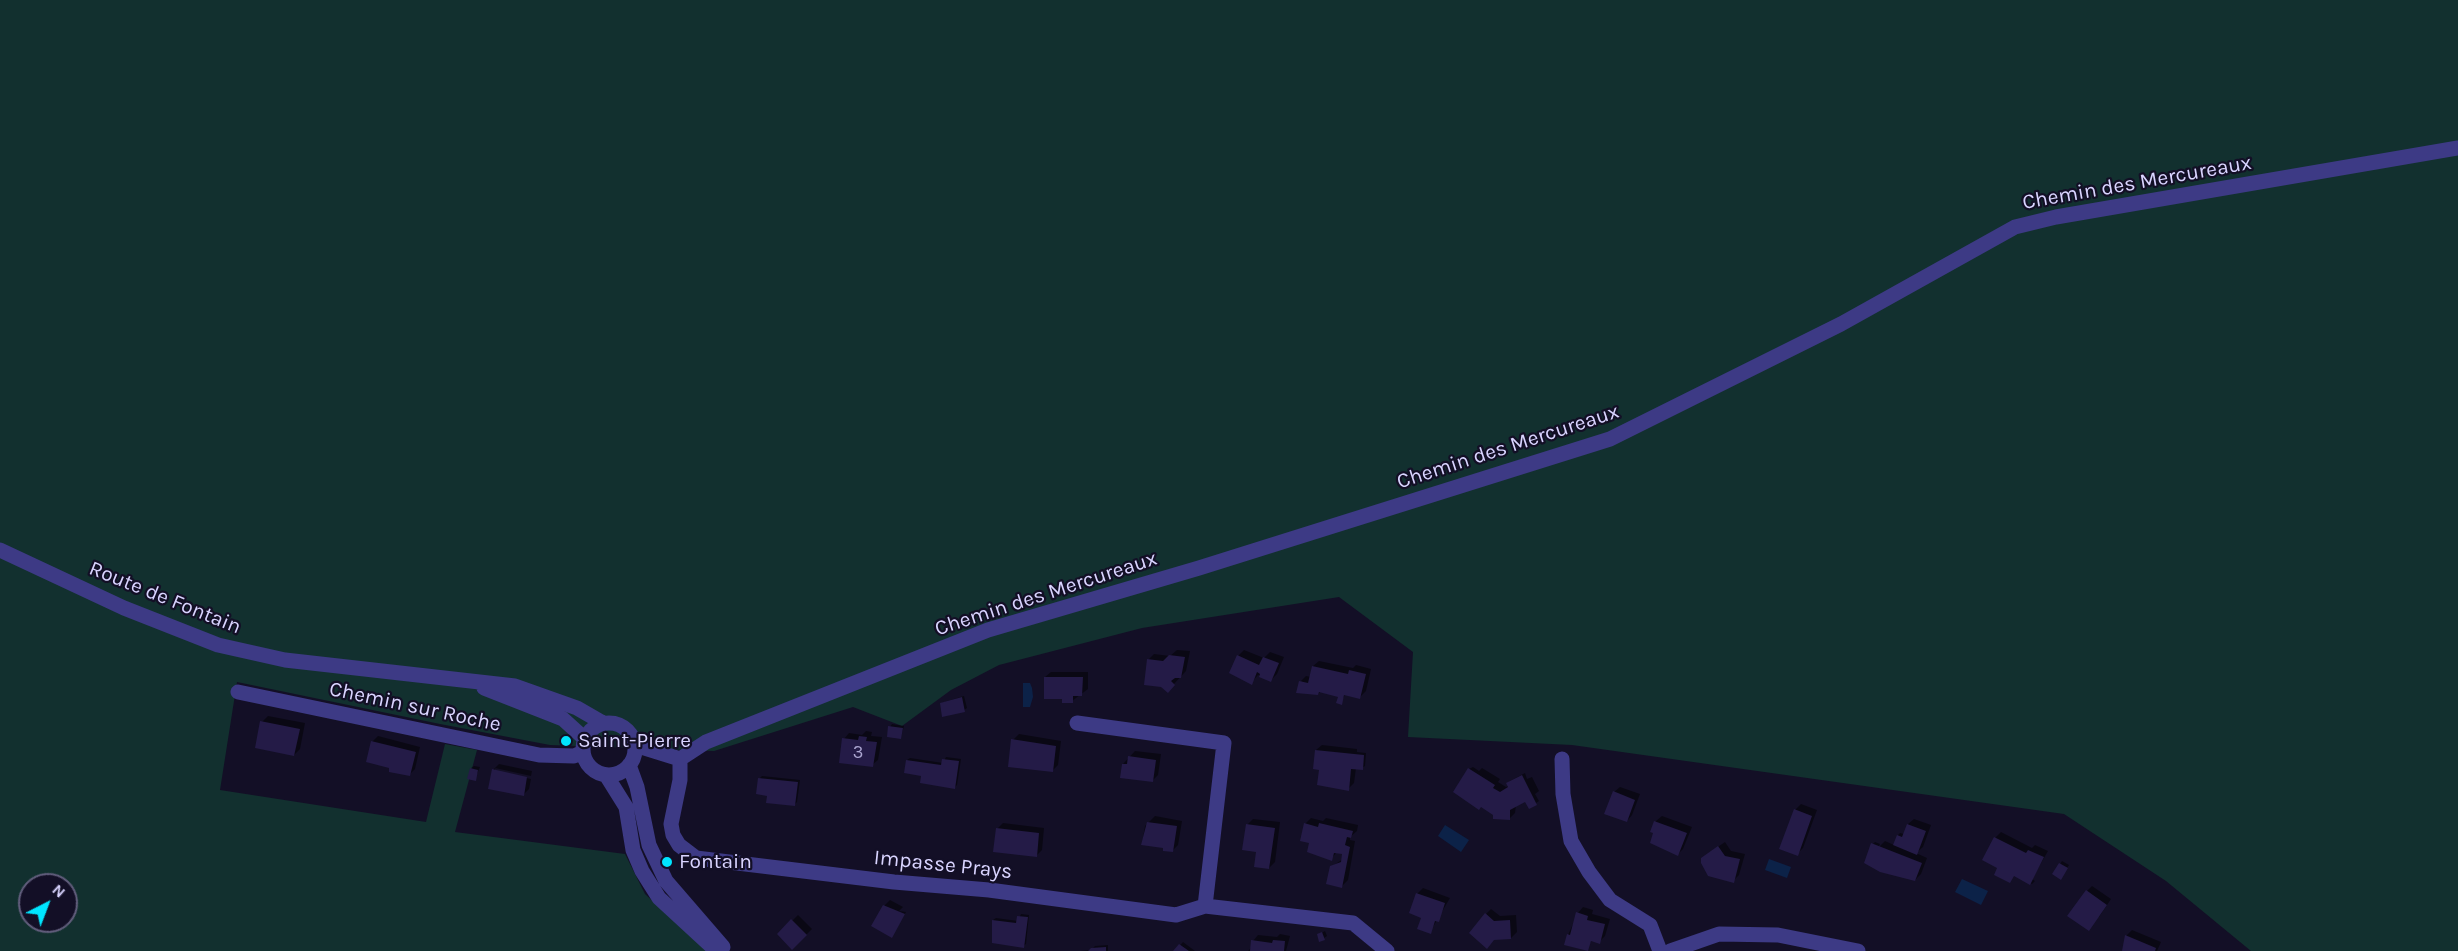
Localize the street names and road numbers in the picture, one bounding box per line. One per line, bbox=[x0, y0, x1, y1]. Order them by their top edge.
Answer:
street label: Chemin des Mercureaux bbox=[2020, 150, 2254, 216]
street label: Chemin des Mercureaux bbox=[1394, 399, 1622, 495]
street label: Chemin des Mercureaux bbox=[932, 546, 1160, 642]
street label: Route de Fontain bbox=[85, 556, 245, 640]
street label: Chemin sur Roche bbox=[327, 676, 503, 738]
street label: Impasse Prays bbox=[873, 845, 1013, 885]

